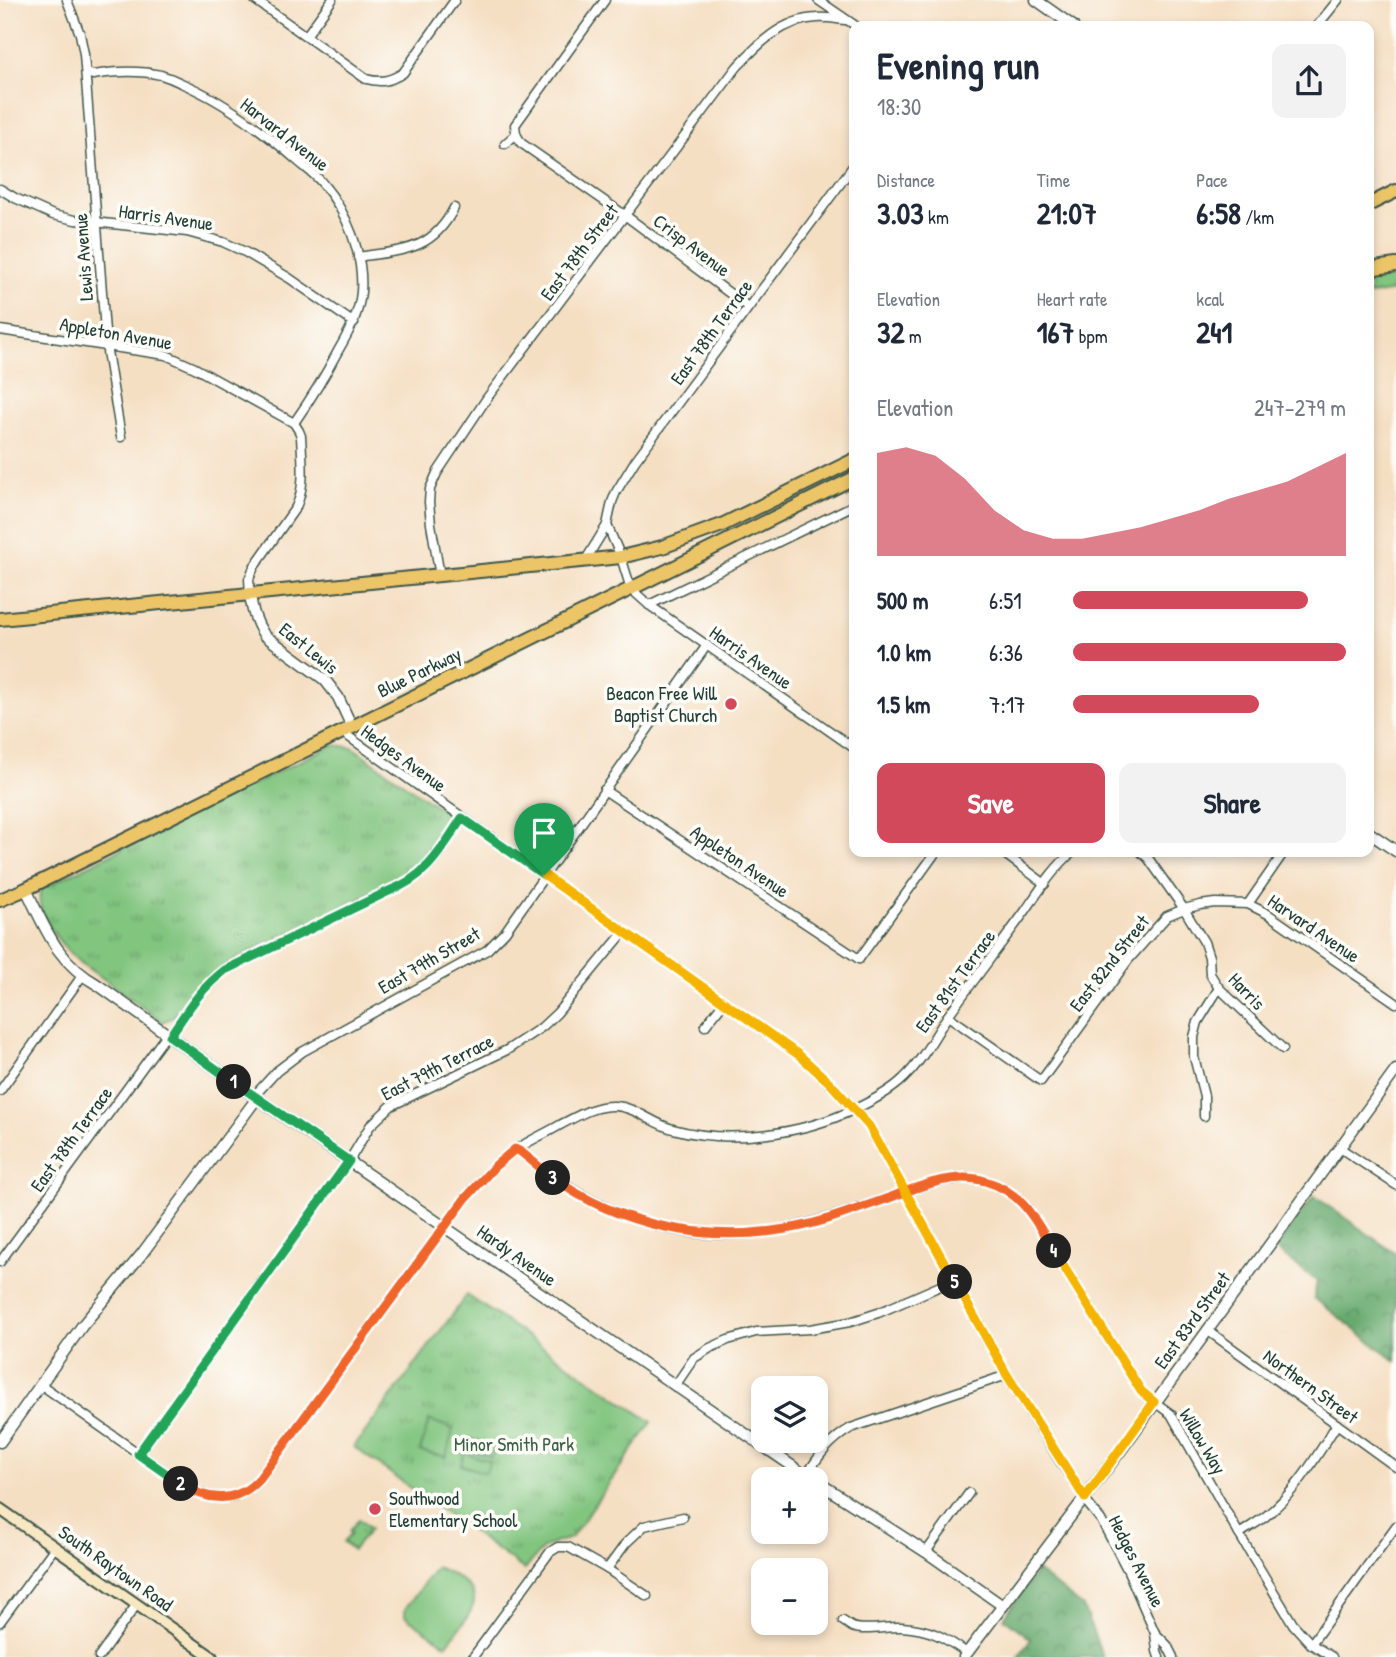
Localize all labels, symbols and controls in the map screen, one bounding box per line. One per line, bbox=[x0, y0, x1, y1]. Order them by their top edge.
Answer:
text: Evening run bbox=[877, 39, 1040, 91]
button: share bbox=[1272, 44, 1346, 118]
street label: Harvard Avenue bbox=[235, 91, 335, 177]
text: 18:30 bbox=[877, 91, 921, 122]
text: Distance bbox=[877, 167, 935, 193]
text: Time bbox=[1037, 167, 1070, 193]
text: Pace bbox=[1196, 167, 1228, 193]
text: 3.03 bbox=[877, 193, 924, 233]
text: 21:07 bbox=[1037, 193, 1097, 233]
text: 6:58 bbox=[1196, 193, 1241, 233]
street label: Harris Avenue bbox=[117, 198, 215, 237]
street label: East 78th Street bbox=[534, 198, 624, 306]
text: km bbox=[924, 204, 949, 230]
text: /km bbox=[1241, 204, 1274, 230]
street label: Crisp Avenue bbox=[648, 208, 736, 283]
street label: Lewis Avenue bbox=[67, 212, 99, 302]
street label: East 78th Terrace bbox=[664, 274, 758, 390]
text: Elevation bbox=[877, 286, 940, 312]
text: Heart rate bbox=[1037, 286, 1108, 312]
text: kcal bbox=[1196, 286, 1224, 312]
street label: Appleton Avenue bbox=[58, 310, 175, 356]
text: 32 bbox=[877, 312, 904, 352]
text: 167 bbox=[1037, 312, 1074, 352]
text: 241 bbox=[1196, 312, 1233, 352]
text: m bbox=[904, 323, 922, 349]
text: bpm bbox=[1074, 323, 1108, 349]
text: Elevation bbox=[877, 392, 953, 423]
text: 247–279 m bbox=[1254, 392, 1346, 423]
text: 500 m bbox=[877, 585, 928, 616]
text: 6:51 bbox=[989, 585, 1022, 616]
street label: East Lewis bbox=[274, 616, 344, 680]
street label: Harris Avenue bbox=[705, 619, 798, 695]
text: 1.0 km bbox=[877, 637, 931, 668]
text: 6:36 bbox=[989, 637, 1023, 668]
street label: Blue Parkway bbox=[373, 641, 465, 703]
place label: Beacon Free Will Baptist Church bbox=[606, 680, 718, 728]
text: 1.5 km bbox=[877, 689, 930, 720]
text: 7:17 bbox=[989, 689, 1025, 720]
marker: Beacon Free Will Baptist Church bbox=[723, 696, 739, 712]
street label: Hedges Avenue bbox=[356, 718, 452, 798]
button: Save bbox=[877, 763, 1105, 843]
button: Share bbox=[1119, 763, 1346, 843]
pin bbox=[514, 803, 574, 875]
icon: arrive bbox=[525, 814, 563, 852]
street label: Appleton Avenue bbox=[686, 818, 795, 904]
street label: Harvard Avenue bbox=[1263, 888, 1366, 969]
street label: East 82nd Street bbox=[1063, 909, 1155, 1017]
street label: East 79th Street bbox=[373, 920, 485, 1000]
street label: East 81st Terrace bbox=[909, 924, 1001, 1038]
street label: Harris bbox=[1223, 967, 1271, 1015]
street label: East 79th Terrace bbox=[376, 1027, 498, 1106]
pin: 1 bbox=[216, 1064, 252, 1100]
text: 1 bbox=[230, 1068, 237, 1094]
street label: East 78th Terrace bbox=[24, 1081, 118, 1197]
pin: 3 bbox=[536, 1160, 570, 1196]
text: 3 bbox=[548, 1164, 557, 1190]
street label: Hardy Avenue bbox=[472, 1218, 562, 1292]
pin: 4 bbox=[1036, 1234, 1072, 1268]
text: 4 bbox=[1050, 1237, 1057, 1263]
pin: 5 bbox=[937, 1264, 972, 1300]
street label: East 83rd Street bbox=[1148, 1266, 1236, 1374]
text: 5 bbox=[950, 1268, 959, 1294]
street label: Northern Street bbox=[1258, 1343, 1364, 1430]
map controls bbox=[751, 1376, 828, 1635]
button: layers bbox=[751, 1376, 828, 1453]
street label: Willow Way bbox=[1173, 1403, 1233, 1479]
park label: Minor Smith Park bbox=[454, 1431, 574, 1457]
pin: 2 bbox=[164, 1466, 198, 1502]
button: + bbox=[751, 1467, 828, 1544]
text: 2 bbox=[176, 1470, 185, 1496]
place label: Southwood Elementary School bbox=[389, 1485, 518, 1533]
marker: Southwood Elementary School bbox=[367, 1501, 383, 1517]
street label: Hedges Avenue bbox=[1103, 1511, 1171, 1612]
street label: South Raytown Road bbox=[54, 1519, 179, 1617]
button: − bbox=[751, 1558, 828, 1635]

